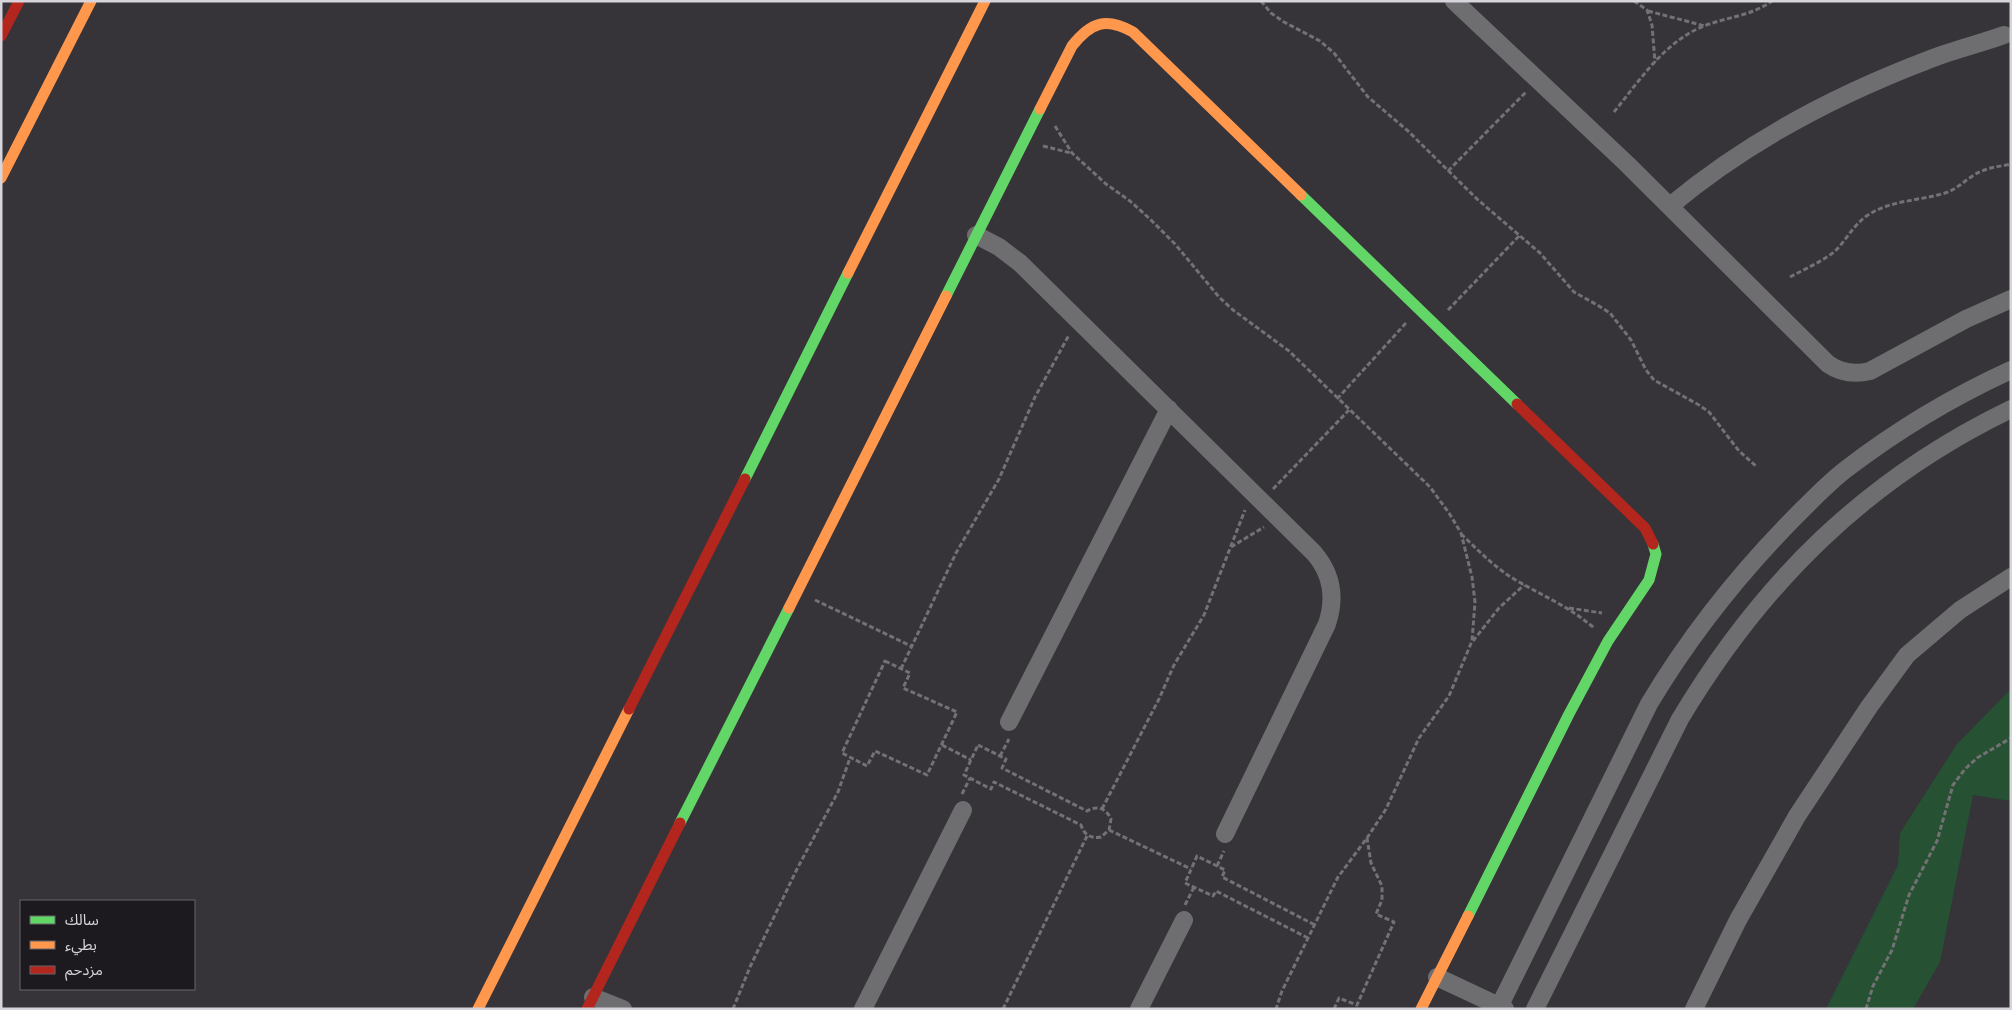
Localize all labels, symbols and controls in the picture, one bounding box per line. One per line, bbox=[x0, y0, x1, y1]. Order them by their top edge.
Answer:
legend bbox=[20, 900, 195, 990]
text: سالك bbox=[65, 911, 99, 928]
text: بطيء bbox=[65, 936, 97, 956]
text: مزدحم bbox=[65, 961, 103, 981]

